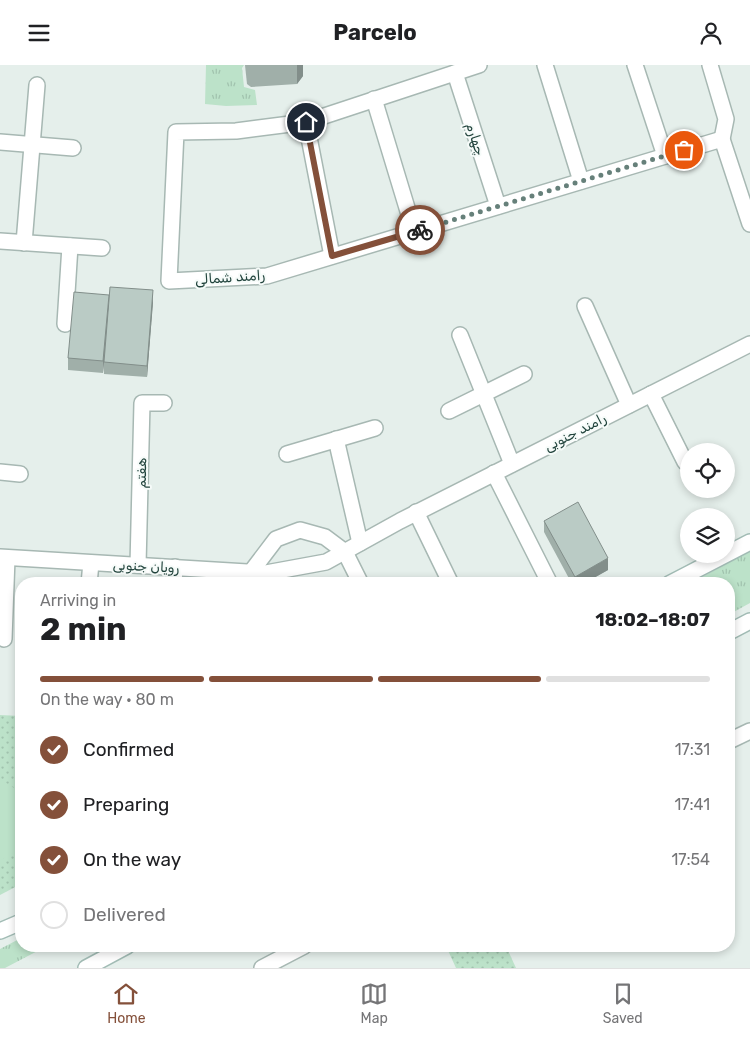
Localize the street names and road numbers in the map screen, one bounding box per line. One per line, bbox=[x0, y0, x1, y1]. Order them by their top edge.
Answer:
street label: چهارم bbox=[461, 121, 489, 158]
street label: رامند شمالی bbox=[194, 267, 266, 288]
street label: رامند جنوبی bbox=[541, 410, 609, 455]
street label: هفتم bbox=[133, 458, 150, 488]
street label: رویان جنوبی bbox=[112, 556, 180, 577]

